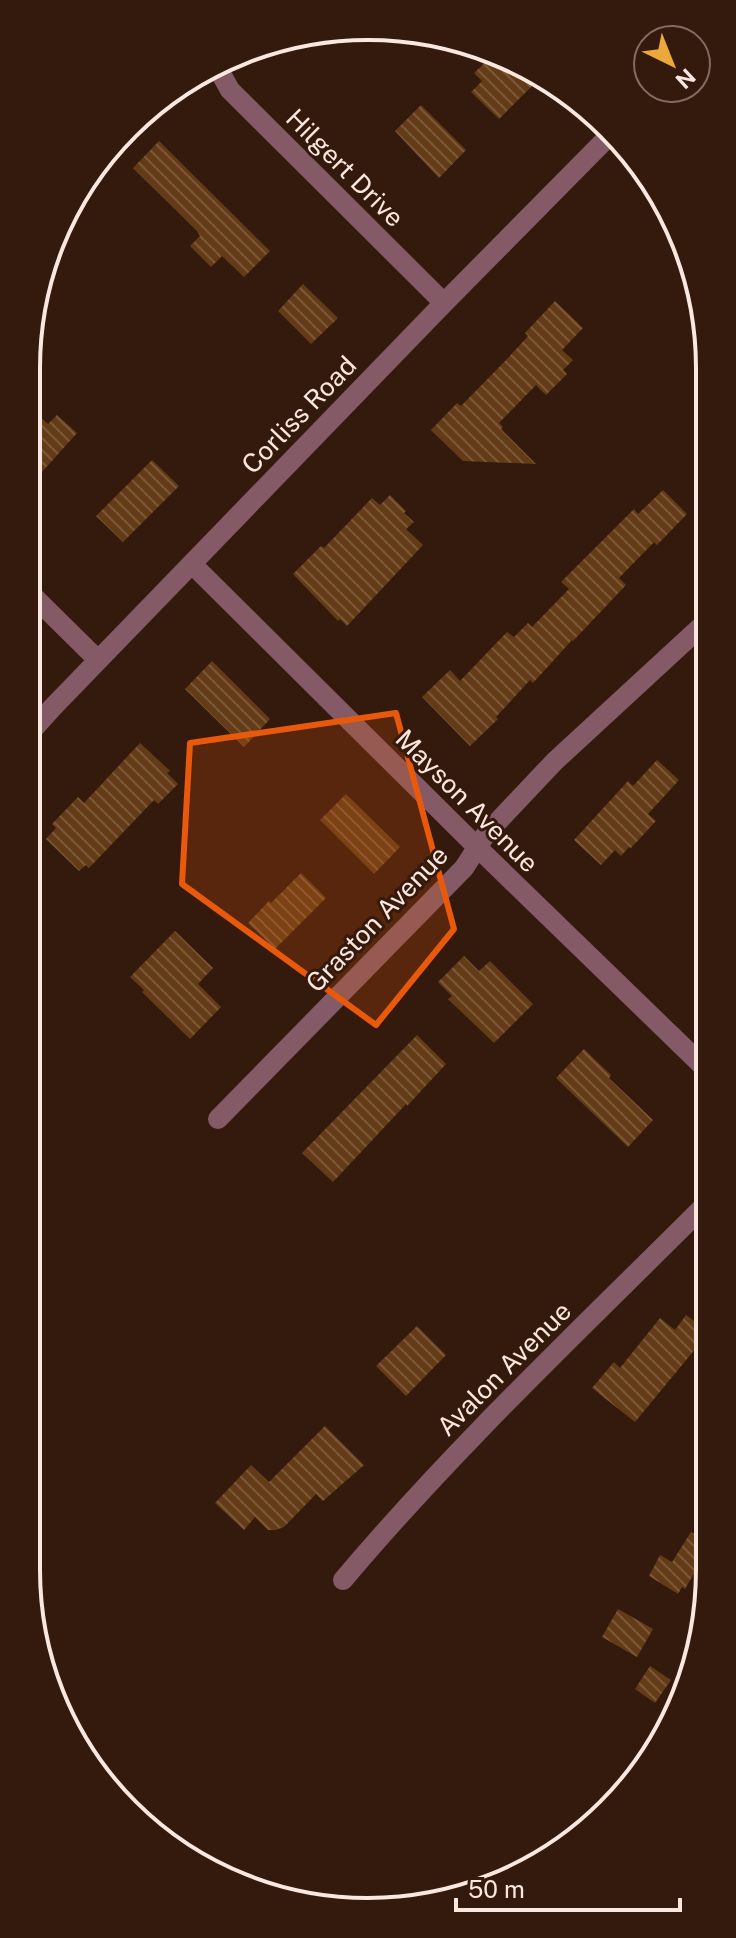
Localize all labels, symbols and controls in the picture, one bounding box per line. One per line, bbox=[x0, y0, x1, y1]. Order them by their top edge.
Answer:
north arrow bbox=[632, 24, 712, 104]
text: N bbox=[670, 63, 701, 94]
street label: Hilgert Drive bbox=[280, 102, 411, 233]
street label: Corliss Road bbox=[235, 350, 362, 480]
street label: Mayson Avenue bbox=[390, 723, 545, 878]
street label: Graston Avenue bbox=[299, 839, 454, 998]
street label: Avalon Avenue bbox=[430, 1295, 577, 1442]
scale bar bbox=[456, 1862, 680, 1912]
text: 50 m bbox=[468, 1875, 525, 1903]

